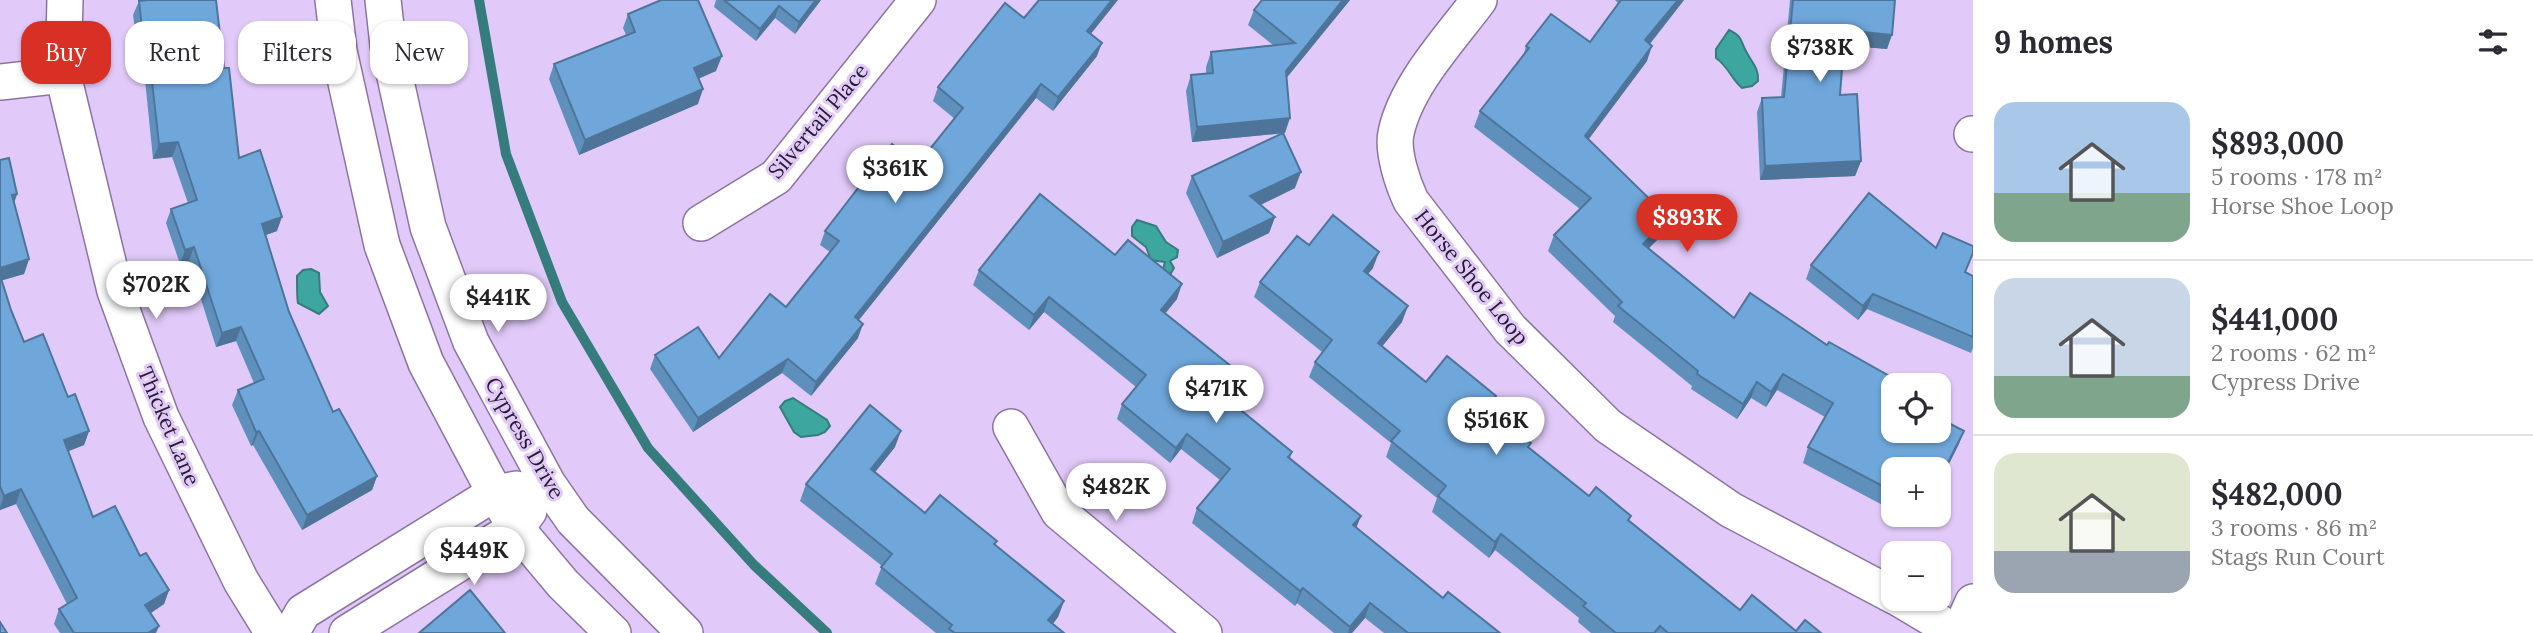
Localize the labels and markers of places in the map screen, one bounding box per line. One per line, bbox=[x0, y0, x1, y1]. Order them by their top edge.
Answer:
pin: $738K bbox=[1771, 24, 1869, 84]
pin: $361K bbox=[846, 146, 944, 205]
pin: $893K bbox=[1638, 194, 1736, 254]
pin: $702K bbox=[107, 262, 205, 321]
pin: $441K bbox=[449, 274, 547, 334]
pin: $471K bbox=[1167, 366, 1265, 425]
pin: $516K bbox=[1447, 398, 1545, 457]
pin: $482K bbox=[1067, 463, 1165, 523]
pin: $449K bbox=[425, 528, 523, 587]

